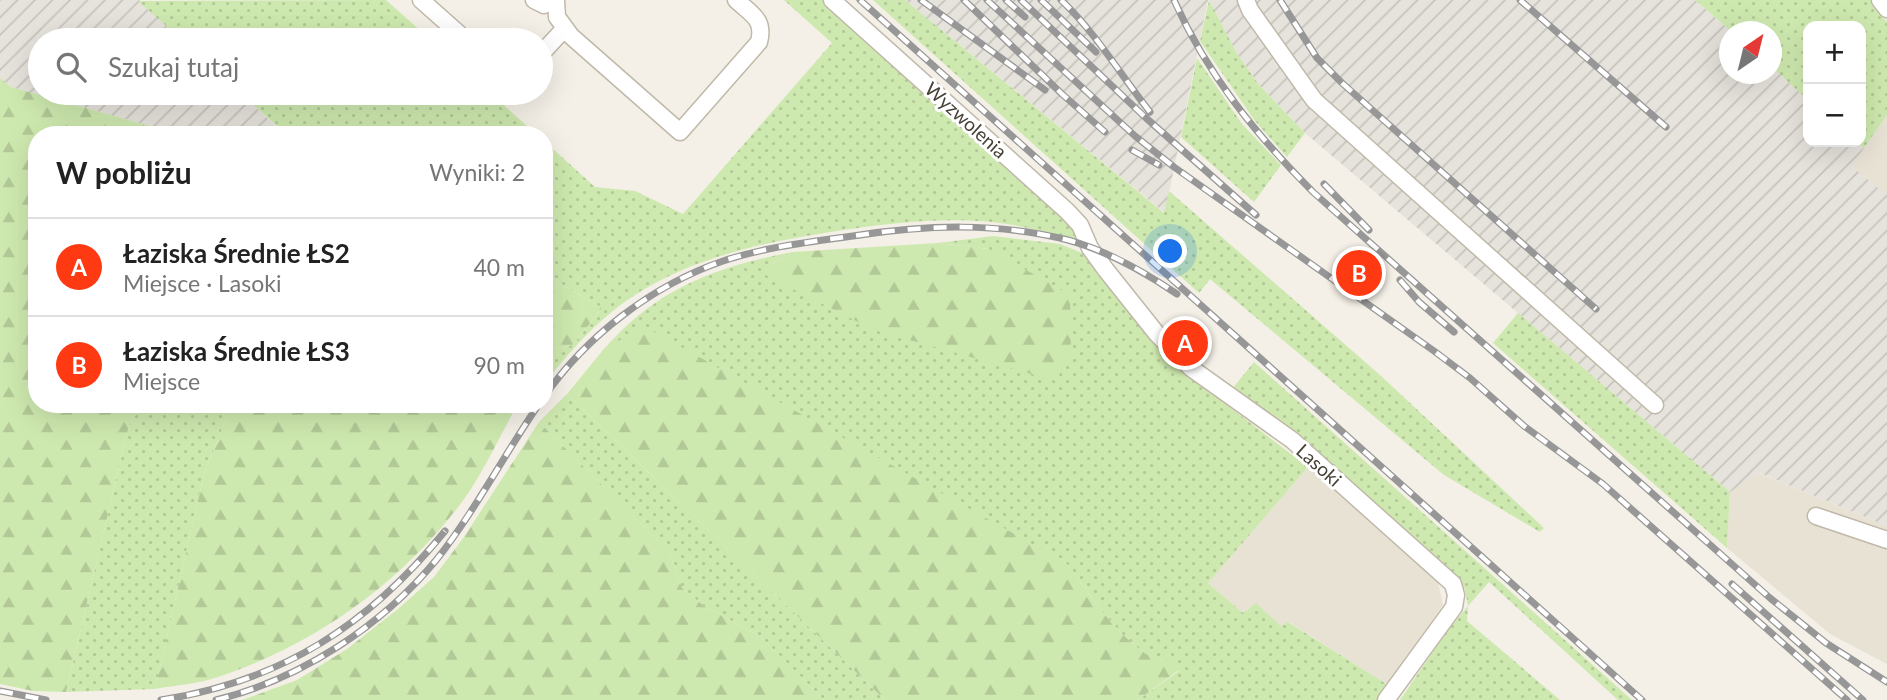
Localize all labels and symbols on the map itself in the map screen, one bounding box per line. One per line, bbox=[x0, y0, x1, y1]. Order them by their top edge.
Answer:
north arrow bbox=[1719, 21, 1782, 84]
street label: Wyzwolenia bbox=[921, 77, 1012, 162]
your location bbox=[1153, 234, 1187, 268]
pin: B bbox=[1336, 247, 1382, 299]
pin: A bbox=[1162, 317, 1208, 369]
street label: Lasoki bbox=[1292, 439, 1347, 491]

